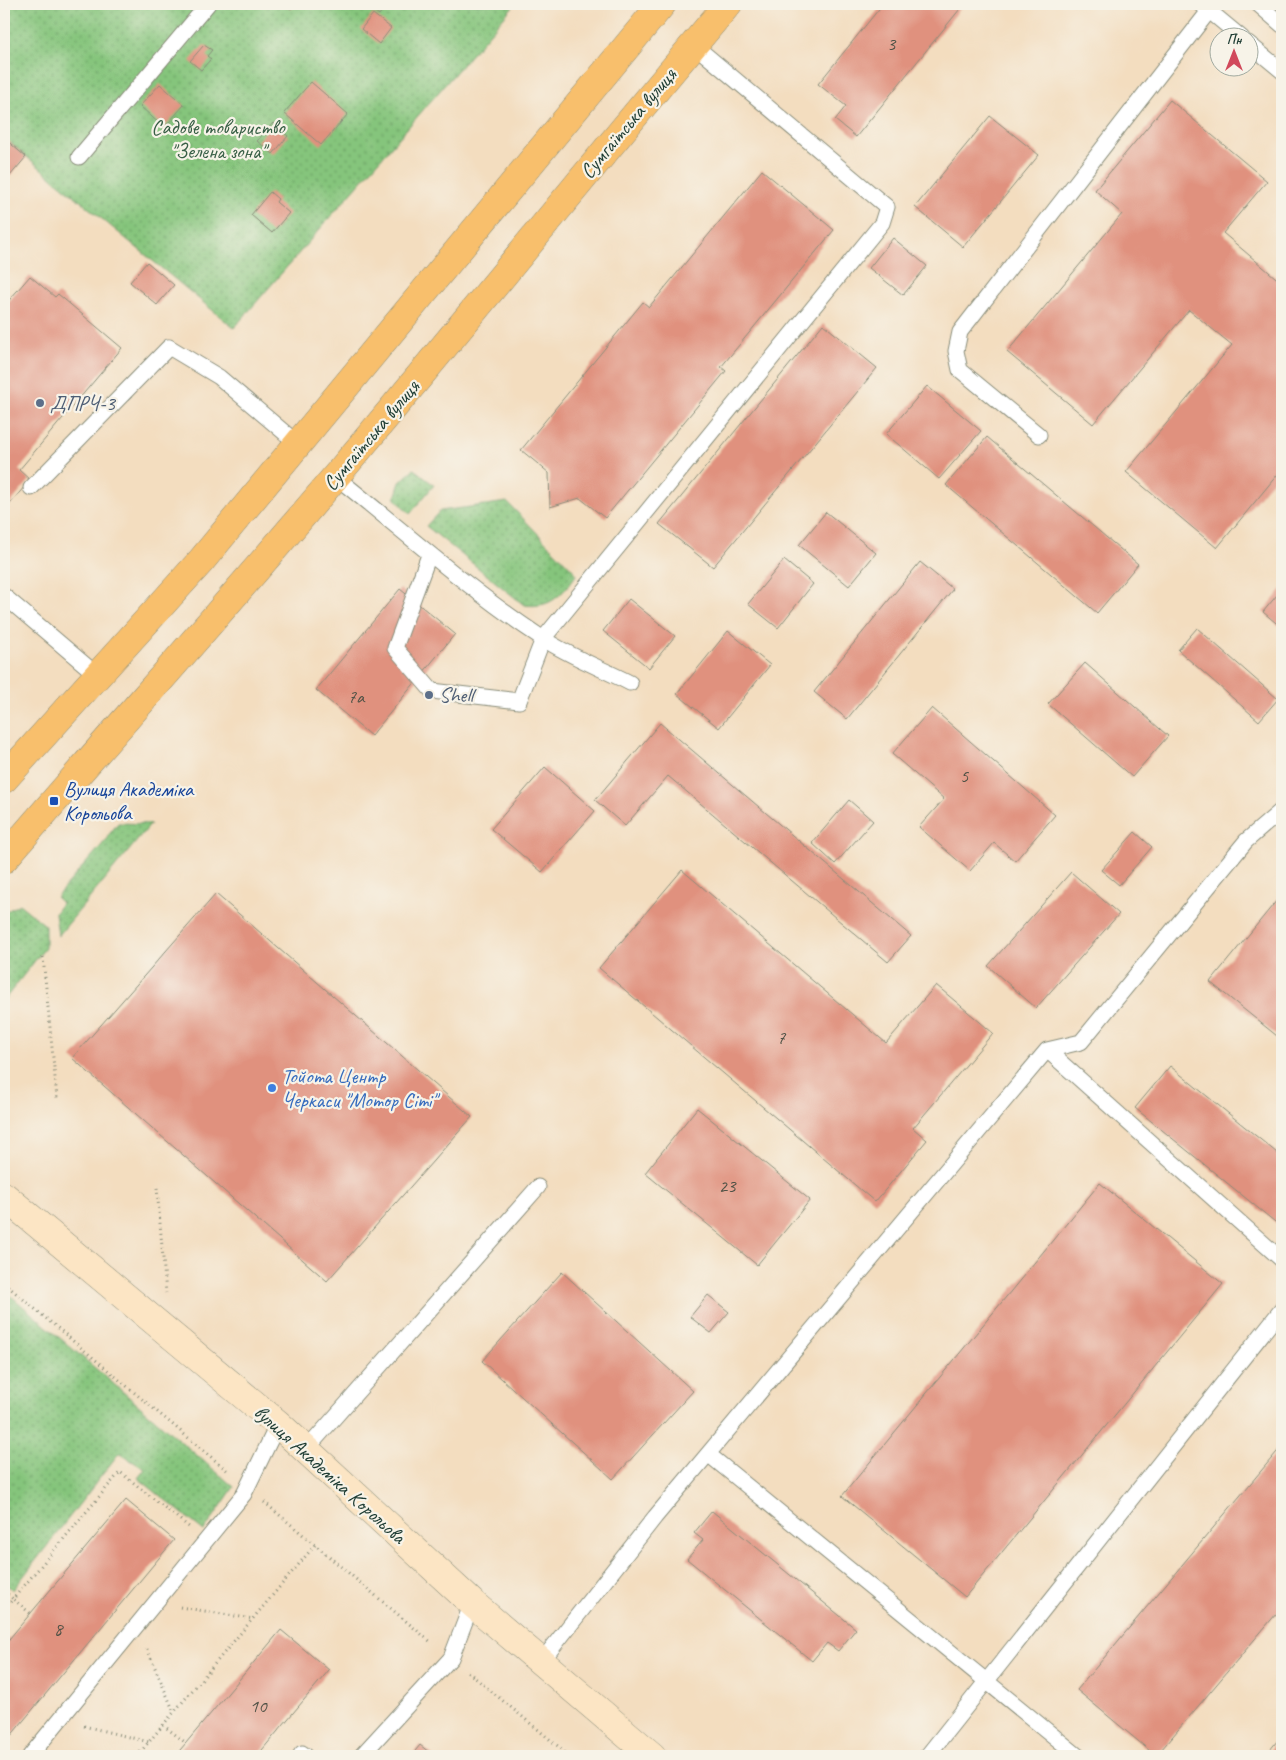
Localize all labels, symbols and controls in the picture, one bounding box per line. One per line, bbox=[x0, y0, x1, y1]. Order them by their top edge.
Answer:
north arrow bbox=[1208, 28, 1258, 78]
text: Пн bbox=[1227, 31, 1242, 48]
house number: 3 bbox=[887, 32, 897, 56]
street label: Сумгаїтська вулиця bbox=[574, 61, 683, 184]
park label: Садове товариство "Зелена зона" bbox=[151, 114, 286, 164]
street label: Сумгаїтська вулиця bbox=[317, 373, 426, 496]
place label: ДПРЧ-3 bbox=[50, 390, 117, 416]
marker: ДПРЧ-3 bbox=[34, 397, 46, 409]
place label: Shell bbox=[439, 682, 477, 708]
house number: 7а bbox=[348, 685, 366, 709]
marker: Shell bbox=[423, 689, 435, 701]
house number: 5 bbox=[960, 764, 970, 788]
place label: Вулиця Академіка Корольова bbox=[64, 776, 195, 826]
marker: Вулиця Академіка Корольова bbox=[48, 795, 60, 807]
house number: 7 bbox=[777, 1026, 787, 1050]
place label: Тойота Центр Черкаси "Мотор Сіті" bbox=[282, 1063, 441, 1113]
marker: Тойота Центр Черкаси "Мотор Сіті" bbox=[266, 1082, 278, 1094]
house number: 23 bbox=[718, 1174, 737, 1198]
street label: вулиця Академіка Корольова bbox=[249, 1399, 413, 1550]
house number: 8 bbox=[54, 1617, 65, 1641]
house number: 10 bbox=[249, 1694, 268, 1718]

